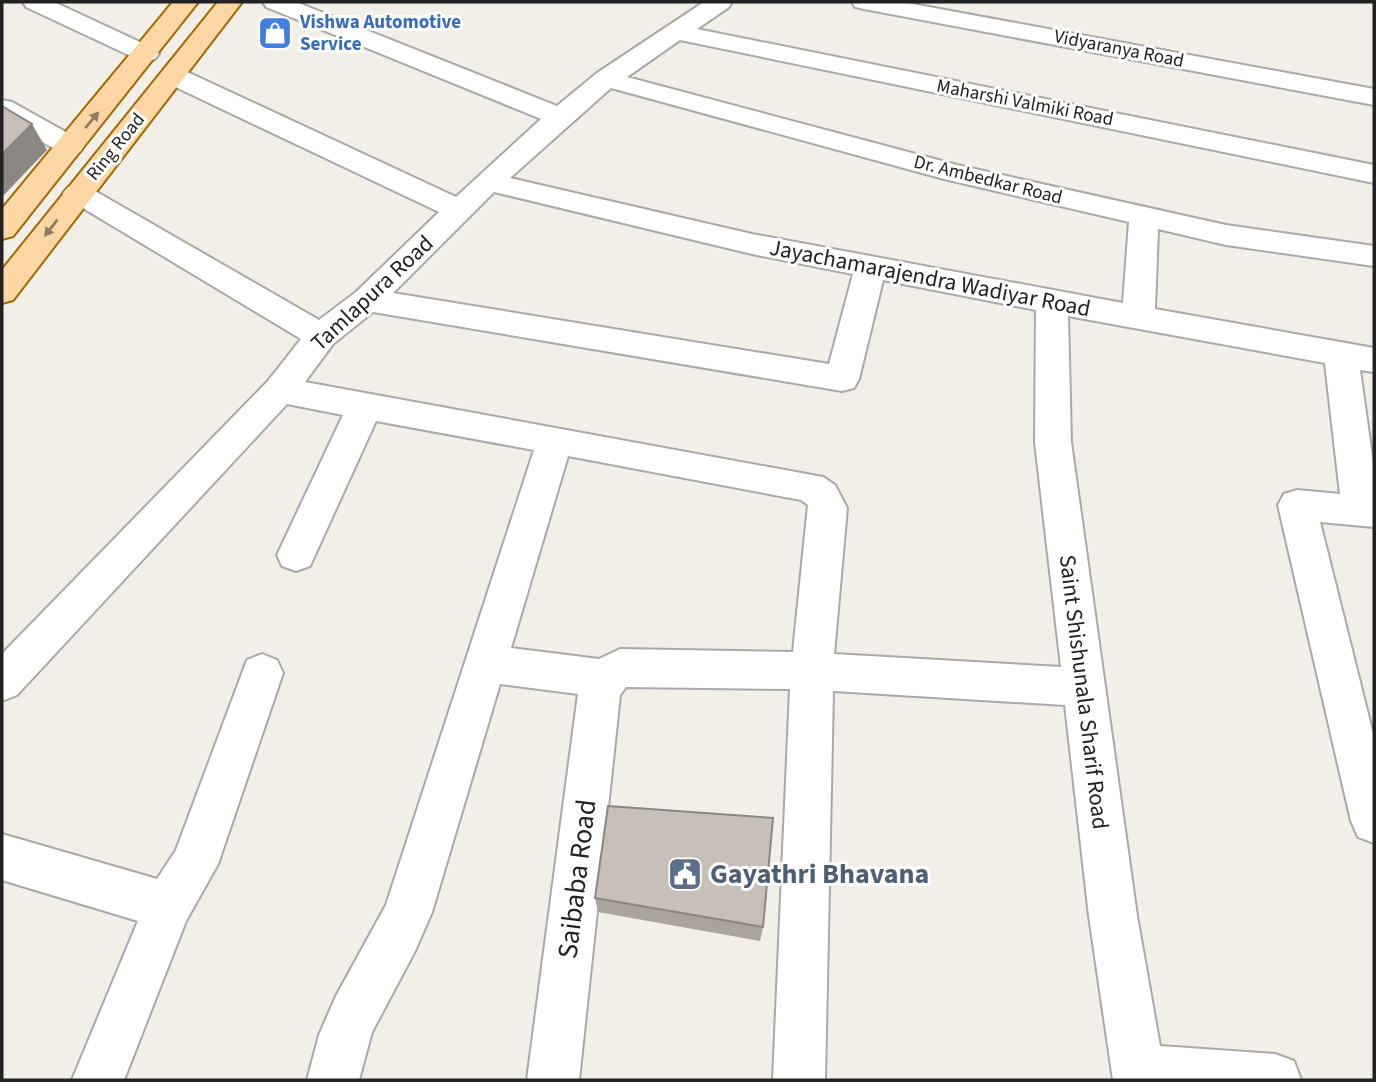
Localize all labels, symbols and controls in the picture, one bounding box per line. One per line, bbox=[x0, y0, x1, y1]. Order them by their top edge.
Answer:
place label: Vishwa Automotive Service bbox=[299, 9, 461, 58]
shop icon: Vishwa Automotive Service bbox=[256, 14, 294, 52]
street label: Vidyaranya Road bbox=[1052, 23, 1186, 75]
street label: Maharshi Valmiki Road bbox=[934, 73, 1116, 133]
street label: Ring Road bbox=[80, 107, 152, 187]
one-way arrow bbox=[84, 111, 99, 129]
street label: Dr. Ambedkar Road bbox=[911, 148, 1065, 212]
one-way arrow bbox=[43, 219, 58, 237]
street label: Tamlapura Road bbox=[303, 227, 441, 359]
street label: Jayachamarajendra Wadiyar Road bbox=[767, 231, 1093, 325]
street label: Saint Shishunala Sharif Road bbox=[1051, 553, 1117, 831]
street label: Saibaba Road bbox=[547, 797, 607, 961]
place label: Gayathri Bhavana bbox=[710, 854, 929, 894]
public building icon: Gayathri Bhavana bbox=[666, 855, 704, 893]

